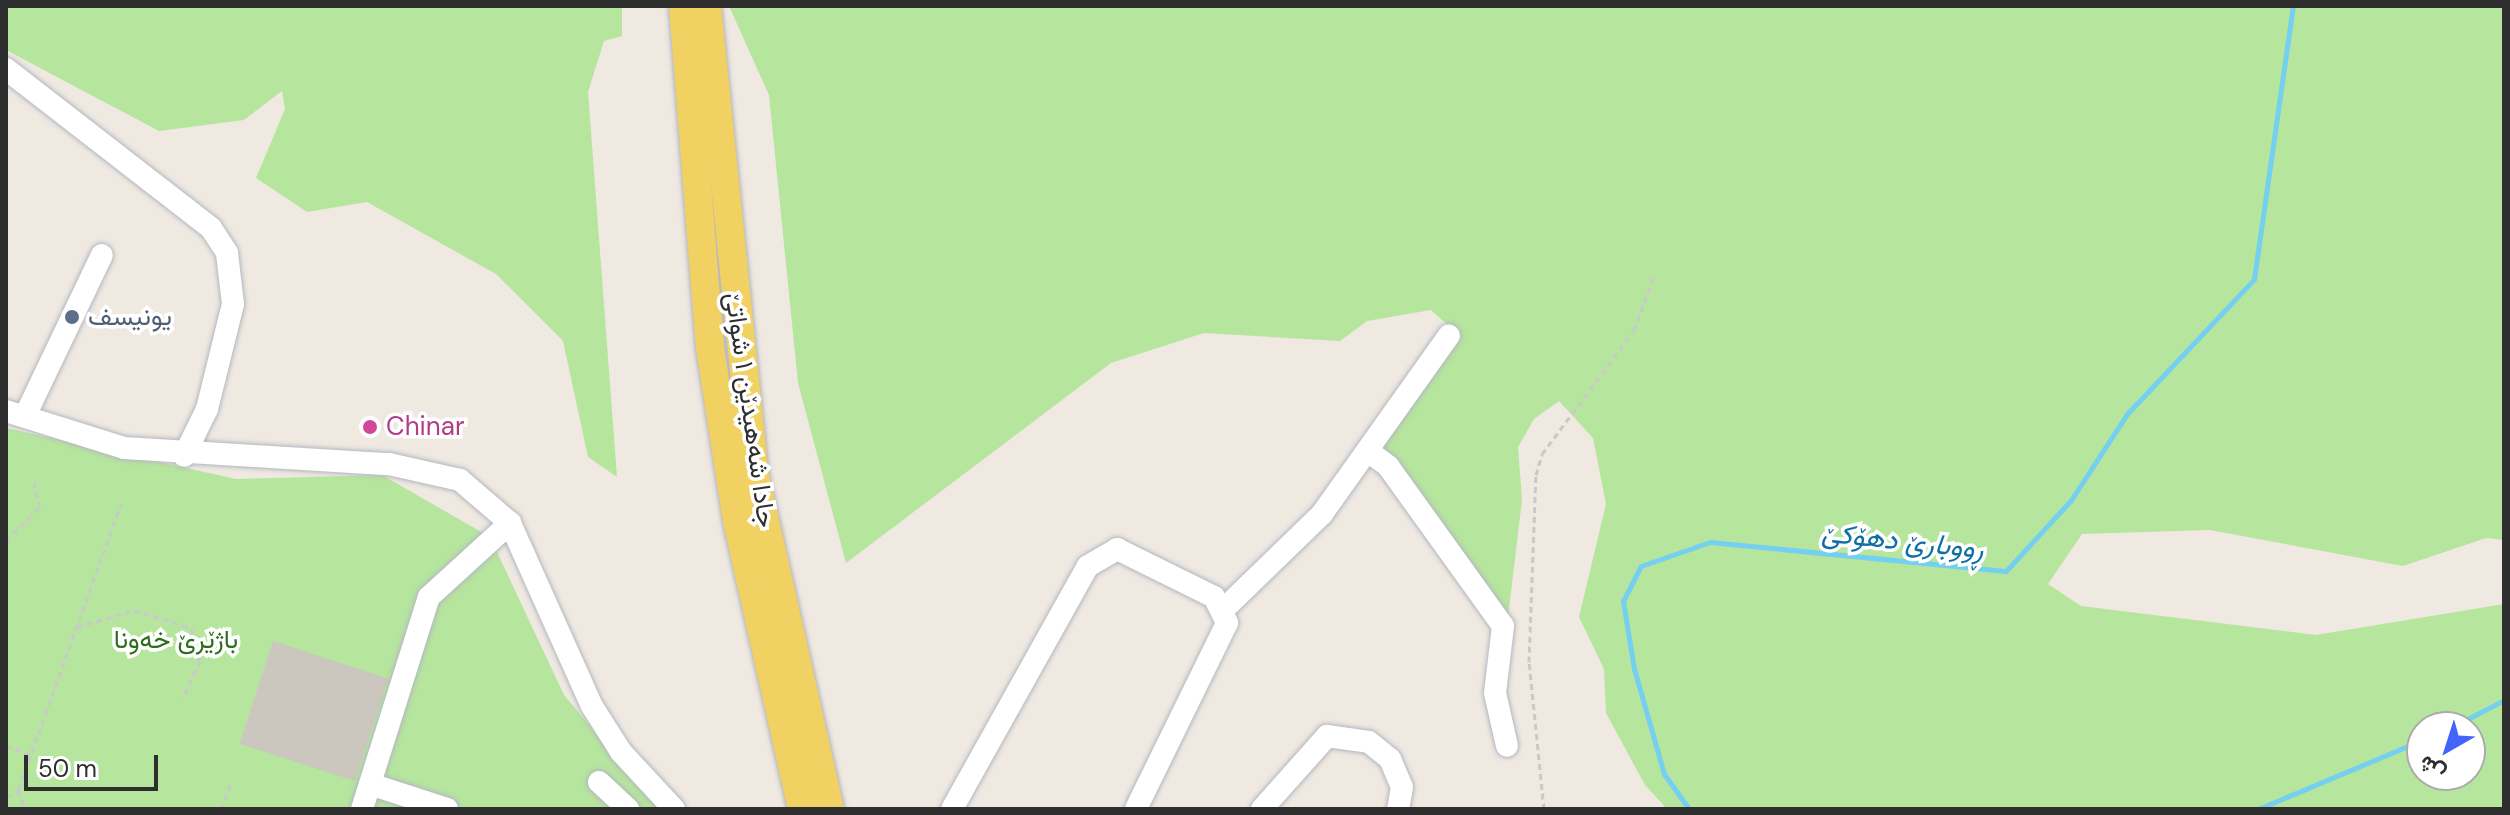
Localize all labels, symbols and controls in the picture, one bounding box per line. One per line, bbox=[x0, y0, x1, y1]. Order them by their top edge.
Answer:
street label: جادا شەهیدێن ١ شواتێ bbox=[718, 291, 782, 529]
place label: يونيسف bbox=[88, 301, 172, 333]
marker: يونيسف bbox=[63, 308, 81, 326]
place label: Chinar bbox=[386, 411, 465, 443]
marker: Chinar bbox=[361, 418, 379, 436]
water label: ڕووبارێ دهۆكێ bbox=[1820, 516, 1986, 566]
park label: باژێرێ خه‌ونا bbox=[114, 624, 238, 656]
north arrow bbox=[2406, 711, 2486, 791]
scale bar bbox=[28, 739, 162, 789]
text: ش bbox=[2412, 749, 2451, 788]
text: 50 m bbox=[38, 753, 97, 784]

